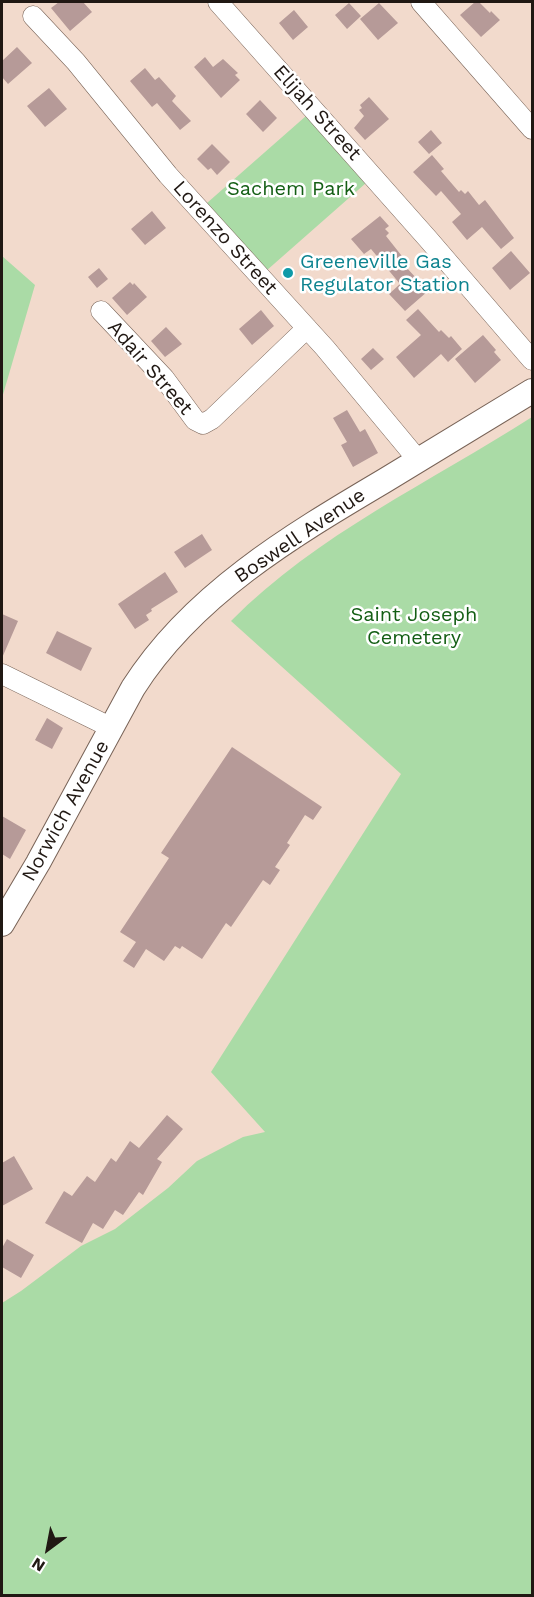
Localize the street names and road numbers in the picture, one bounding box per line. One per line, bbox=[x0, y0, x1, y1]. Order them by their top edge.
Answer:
street label: Elijah Street bbox=[268, 60, 366, 166]
street label: Lorenzo Street bbox=[168, 176, 282, 300]
street label: Adair Street bbox=[102, 316, 198, 420]
street label: Boswell Avenue bbox=[230, 483, 370, 589]
street label: Norwich Avenue bbox=[17, 736, 115, 886]

